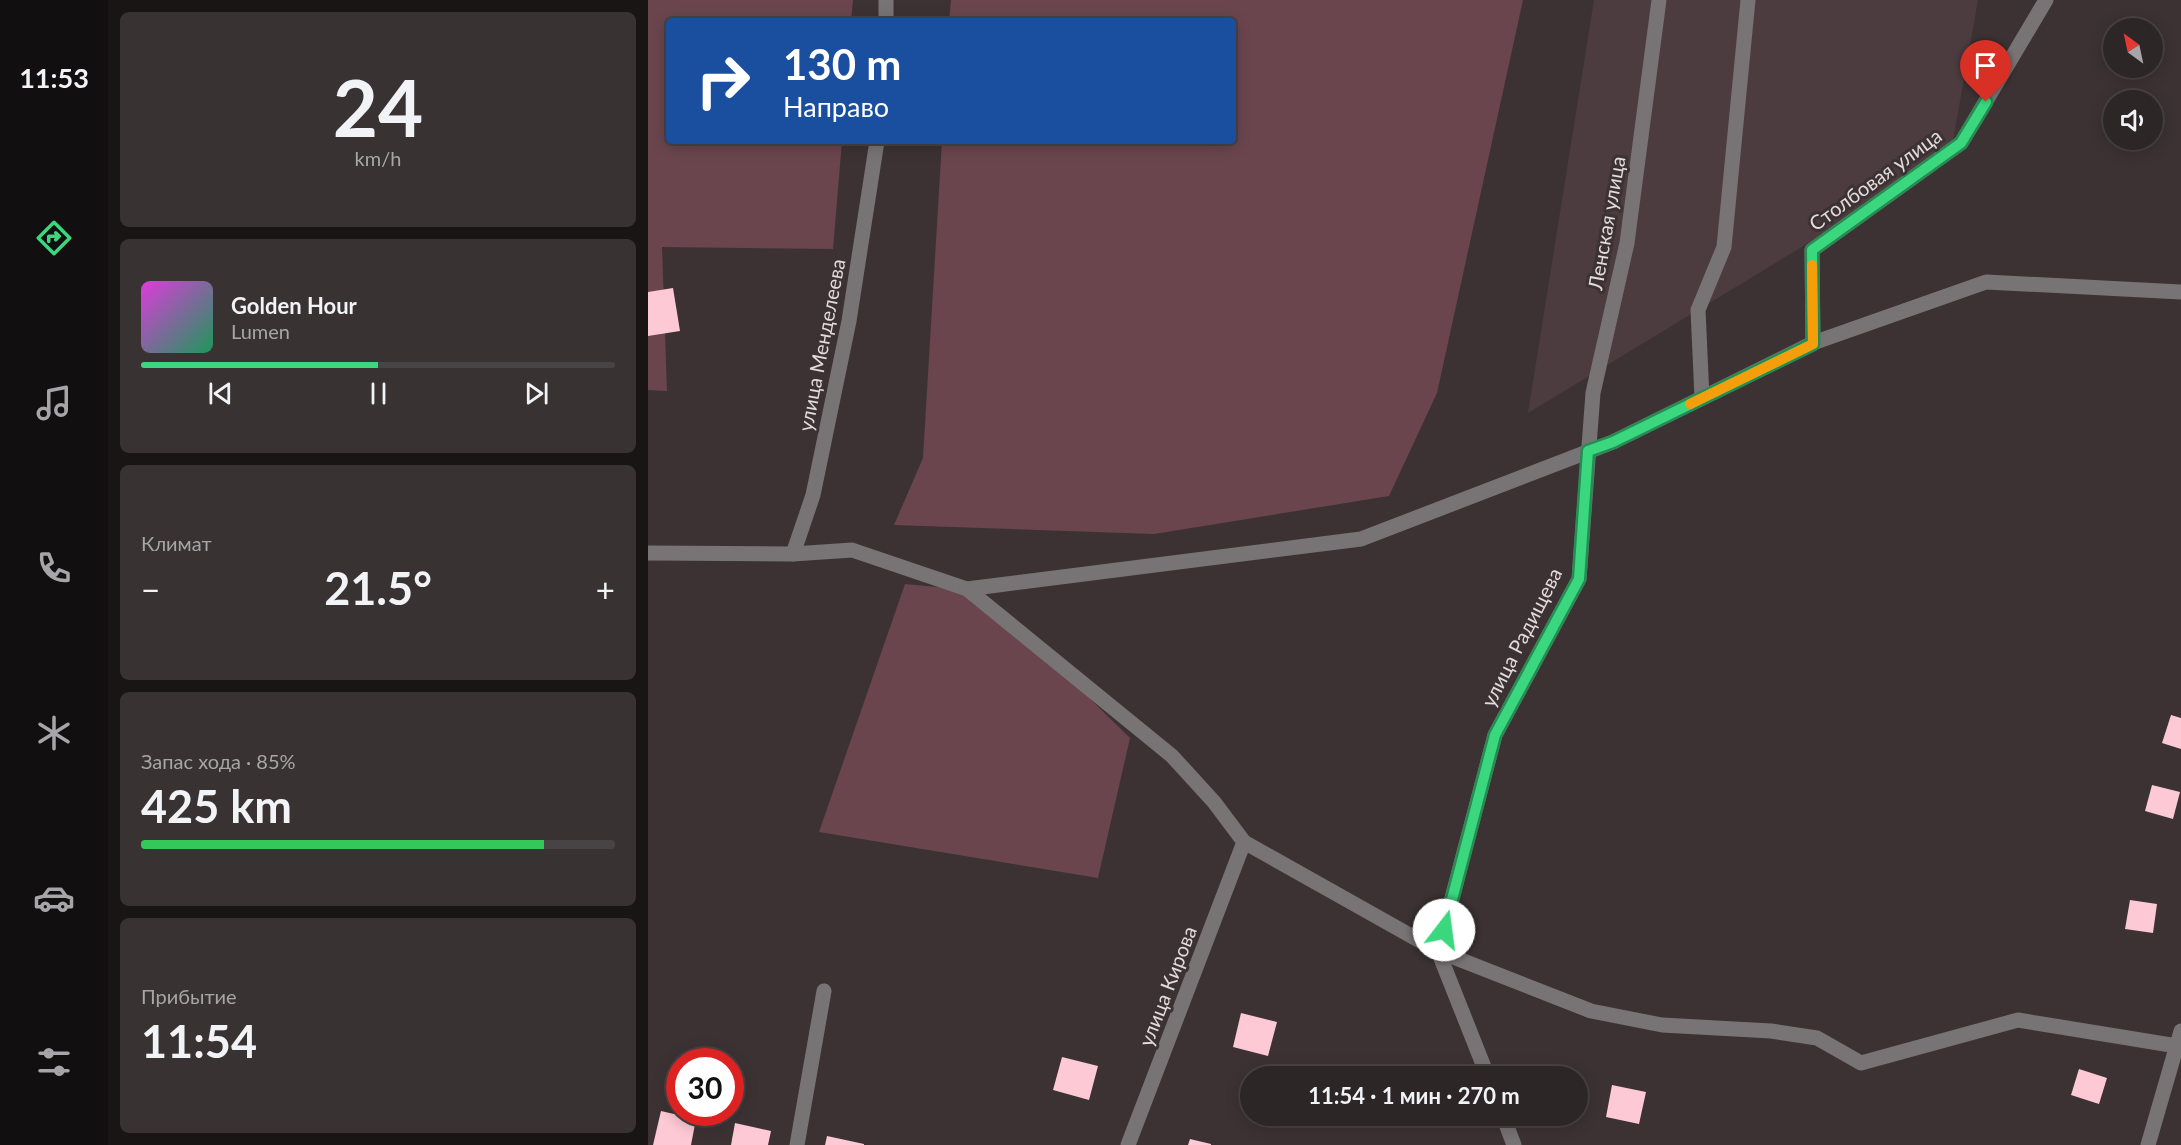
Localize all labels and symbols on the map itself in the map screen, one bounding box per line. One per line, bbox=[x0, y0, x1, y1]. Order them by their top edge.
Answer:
north arrow bbox=[2103, 18, 2163, 78]
pin bbox=[1960, 40, 2011, 102]
street label: Столбовая улица bbox=[1804, 123, 1946, 235]
street label: Ленская улица bbox=[1582, 154, 1630, 293]
street label: улица Менделеева bbox=[792, 257, 850, 433]
street label: улица Радищева bbox=[1476, 563, 1566, 711]
position arrow bbox=[1412, 898, 1476, 962]
street label: улица Кирова bbox=[1133, 922, 1201, 1050]
speed limit sign: 30 bbox=[666, 1048, 744, 1126]

